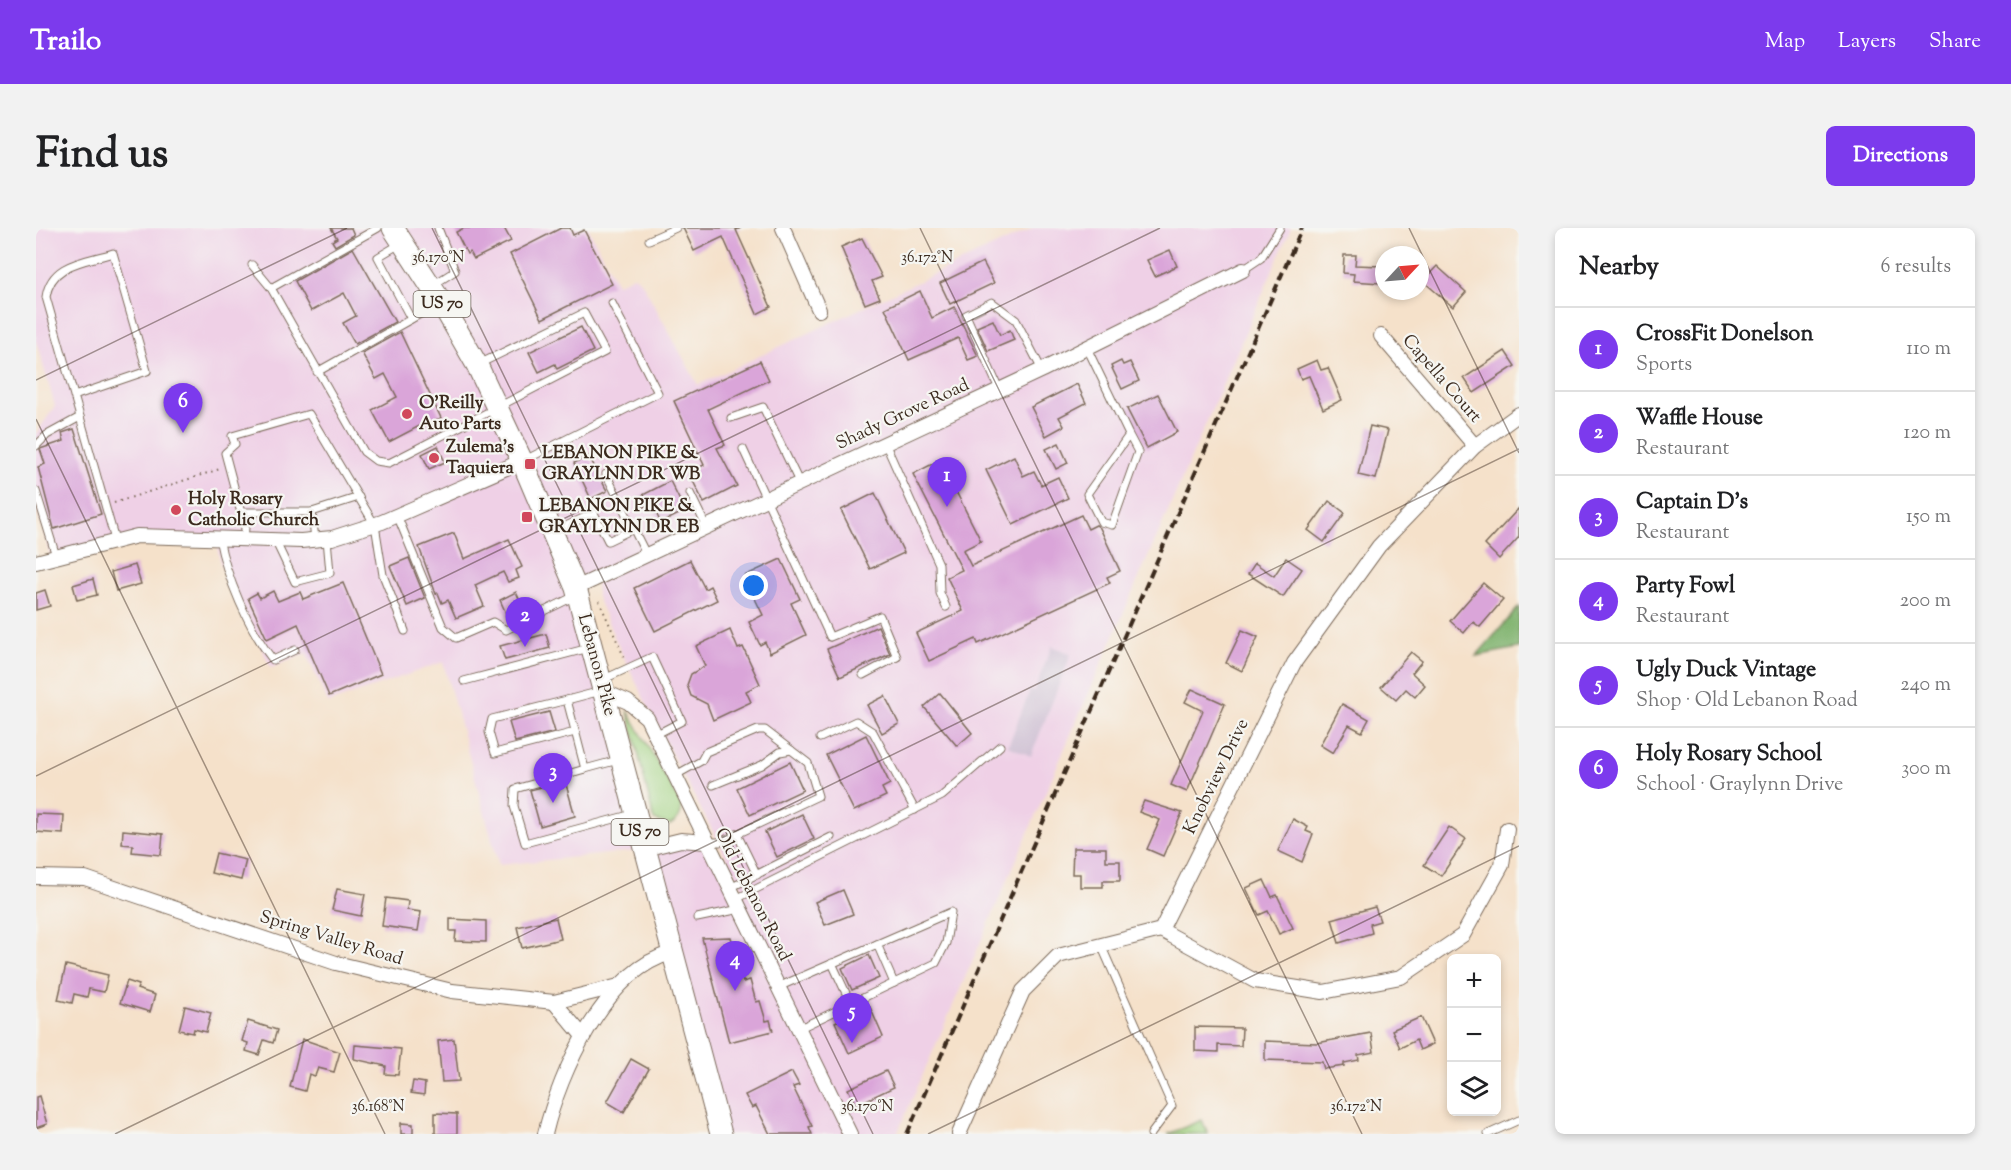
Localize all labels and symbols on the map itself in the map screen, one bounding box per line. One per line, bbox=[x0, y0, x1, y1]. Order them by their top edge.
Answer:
north arrow bbox=[1375, 246, 1429, 300]
text: 36.170°N bbox=[412, 248, 464, 269]
text: 36.172°N bbox=[901, 248, 953, 269]
road number: US 70 bbox=[414, 291, 470, 317]
street label: Capella Court bbox=[1395, 329, 1487, 429]
street label: Shady Grove Road bbox=[832, 373, 974, 457]
pin: 6 bbox=[164, 384, 202, 433]
place label: O'Reilly Auto Parts bbox=[419, 391, 501, 438]
marker: O'Reilly Auto Parts bbox=[400, 407, 414, 421]
place label: Zulema's Taquiera bbox=[446, 435, 515, 482]
place label: LEBANON PIKE & GRAYLNN DR WB bbox=[542, 441, 701, 488]
marker: Zulema's Taquiera bbox=[427, 451, 441, 465]
marker: LEBANON PIKE & GRAYLNN DR WB bbox=[523, 457, 537, 471]
pin: 1 bbox=[928, 458, 966, 507]
place label: Holy Rosary Catholic Church bbox=[188, 487, 320, 534]
place label: LEBANON PIKE & GRAYLYNN DR EB bbox=[539, 494, 700, 541]
marker: Holy Rosary Catholic Church bbox=[169, 503, 183, 517]
marker: LEBANON PIKE & GRAYLYNN DR EB bbox=[520, 510, 534, 524]
your location bbox=[739, 571, 768, 600]
pin: 2 bbox=[506, 598, 544, 647]
street label: Lebanon Pike bbox=[570, 611, 622, 719]
street label: Knobview Drive bbox=[1178, 715, 1256, 839]
pin: 3 bbox=[534, 754, 572, 803]
road number: US 70 bbox=[612, 819, 668, 845]
street label: Old Lebanon Road bbox=[707, 824, 797, 966]
street label: Spring Valley Road bbox=[256, 905, 406, 973]
pin: 4 bbox=[716, 942, 754, 991]
pin: 5 bbox=[832, 994, 872, 1043]
text: 36.168°N bbox=[352, 1097, 404, 1118]
text: 36.170°N bbox=[841, 1097, 893, 1118]
text: 36.172°N bbox=[1330, 1097, 1382, 1118]

